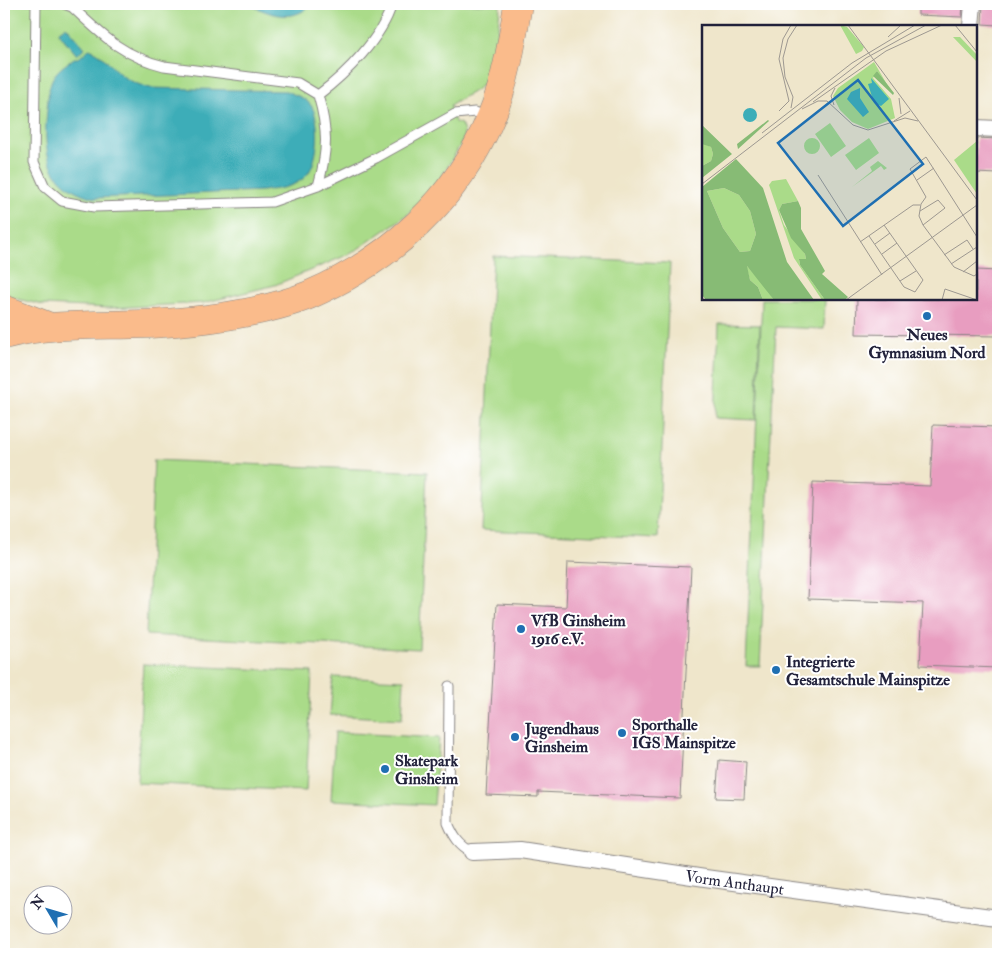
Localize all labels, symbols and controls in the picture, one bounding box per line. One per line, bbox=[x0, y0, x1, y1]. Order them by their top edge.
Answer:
inset map bbox=[702, 25, 977, 300]
marker: Neues Gymnasium Nord bbox=[921, 310, 933, 322]
place label: Neues Gymnasium Nord bbox=[869, 325, 986, 364]
place label: VfB Ginsheim 1916 e.V. bbox=[530, 611, 626, 649]
marker: VfB Ginsheim 1916 e.V. bbox=[515, 623, 527, 635]
place label: Integrierte Gesamtschule Mainspitze bbox=[786, 652, 950, 691]
marker: Integrierte Gesamtschule Mainspitze bbox=[770, 664, 782, 676]
place label: Sporthalle IGS Mainspitze bbox=[632, 715, 736, 754]
place label: Jugendhaus Ginsheim bbox=[524, 719, 599, 757]
marker: Sporthalle IGS Mainspitze bbox=[616, 727, 628, 739]
marker: Jugendhaus Ginsheim bbox=[509, 731, 521, 743]
place label: Skatepark Ginsheim bbox=[395, 751, 459, 789]
marker: Skatepark Ginsheim bbox=[379, 763, 391, 775]
street label: Vorm Anthaupt bbox=[684, 866, 785, 900]
north arrow bbox=[22, 886, 72, 936]
text: N bbox=[27, 892, 49, 913]

